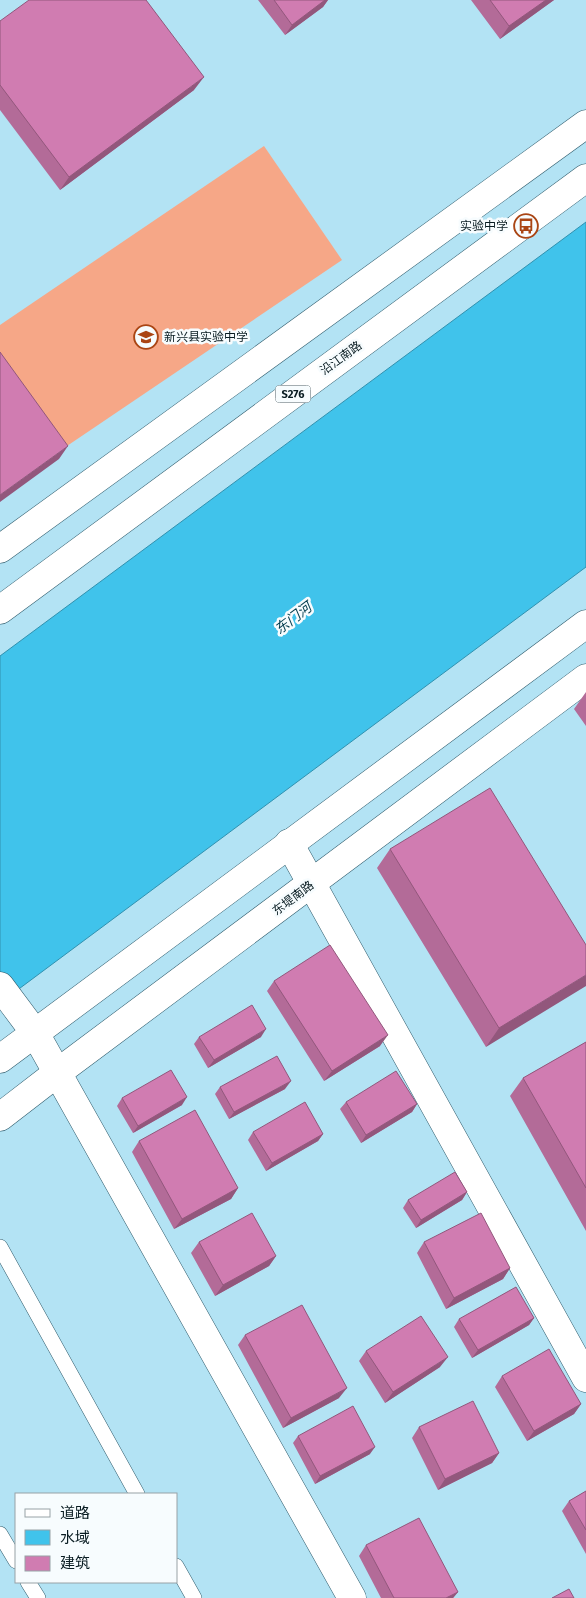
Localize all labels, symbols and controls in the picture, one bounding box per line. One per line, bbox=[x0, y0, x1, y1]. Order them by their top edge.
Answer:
bus stop icon: 实验中学 bbox=[513, 213, 539, 239]
place label: 实验中学 bbox=[460, 219, 508, 233]
school or university icon: 新兴县实验中学 bbox=[133, 324, 159, 350]
place label: 新兴县实验中学 bbox=[164, 330, 248, 344]
street label: 沿江南路 bbox=[317, 338, 365, 378]
road number: S276 bbox=[276, 386, 310, 402]
water label: 东门河 bbox=[271, 597, 318, 638]
street label: 东堤南路 bbox=[270, 878, 316, 918]
legend bbox=[15, 1493, 178, 1583]
text: 道路 bbox=[60, 1504, 90, 1522]
text: 水域 bbox=[60, 1529, 90, 1547]
text: 建筑 bbox=[60, 1554, 90, 1572]

